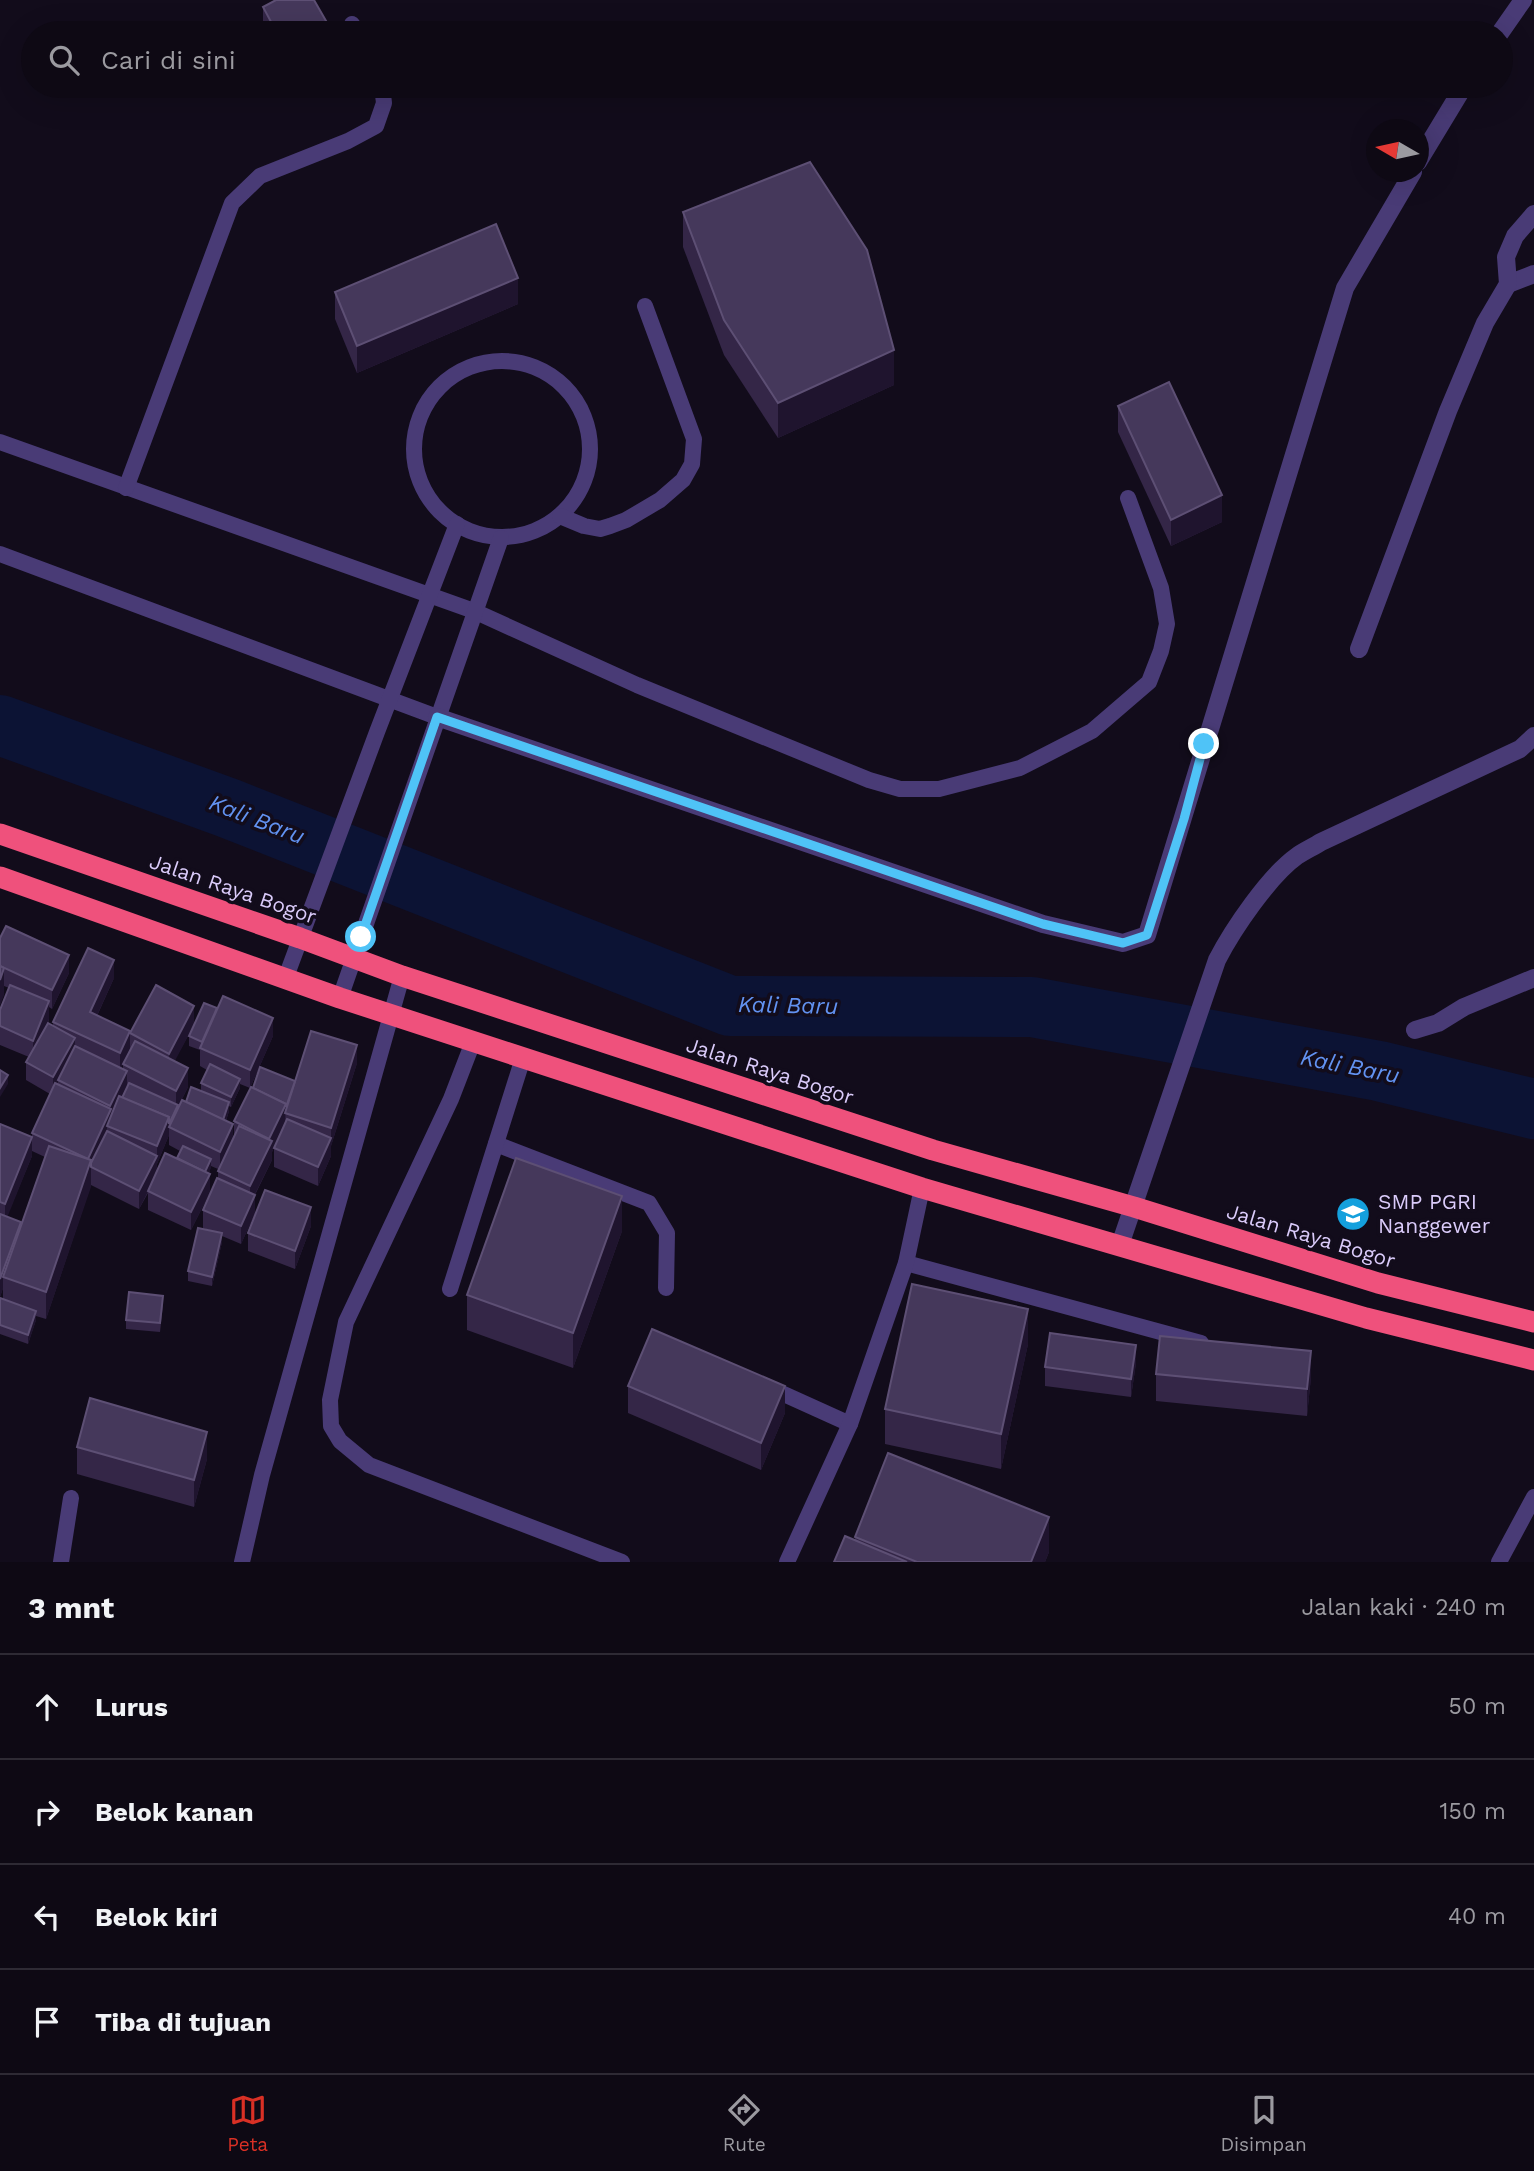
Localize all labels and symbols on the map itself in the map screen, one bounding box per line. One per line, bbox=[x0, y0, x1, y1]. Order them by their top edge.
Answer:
north arrow bbox=[1366, 119, 1429, 182]
route end bbox=[1188, 728, 1219, 759]
water label: Kali Baru bbox=[205, 789, 309, 850]
street label: Jalan Raya Bogor bbox=[146, 848, 320, 929]
route start bbox=[345, 921, 376, 952]
water label: Kali Baru bbox=[738, 991, 839, 1020]
street label: Jalan Raya Bogor bbox=[683, 1032, 858, 1110]
water label: Kali Baru bbox=[1298, 1044, 1402, 1089]
place label: SMP PGRI Nanggewer bbox=[1378, 1189, 1491, 1238]
school or university icon: SMP PGRI Nanggewer bbox=[1334, 1195, 1372, 1233]
street label: Jalan Raya Bogor bbox=[1224, 1198, 1399, 1273]

